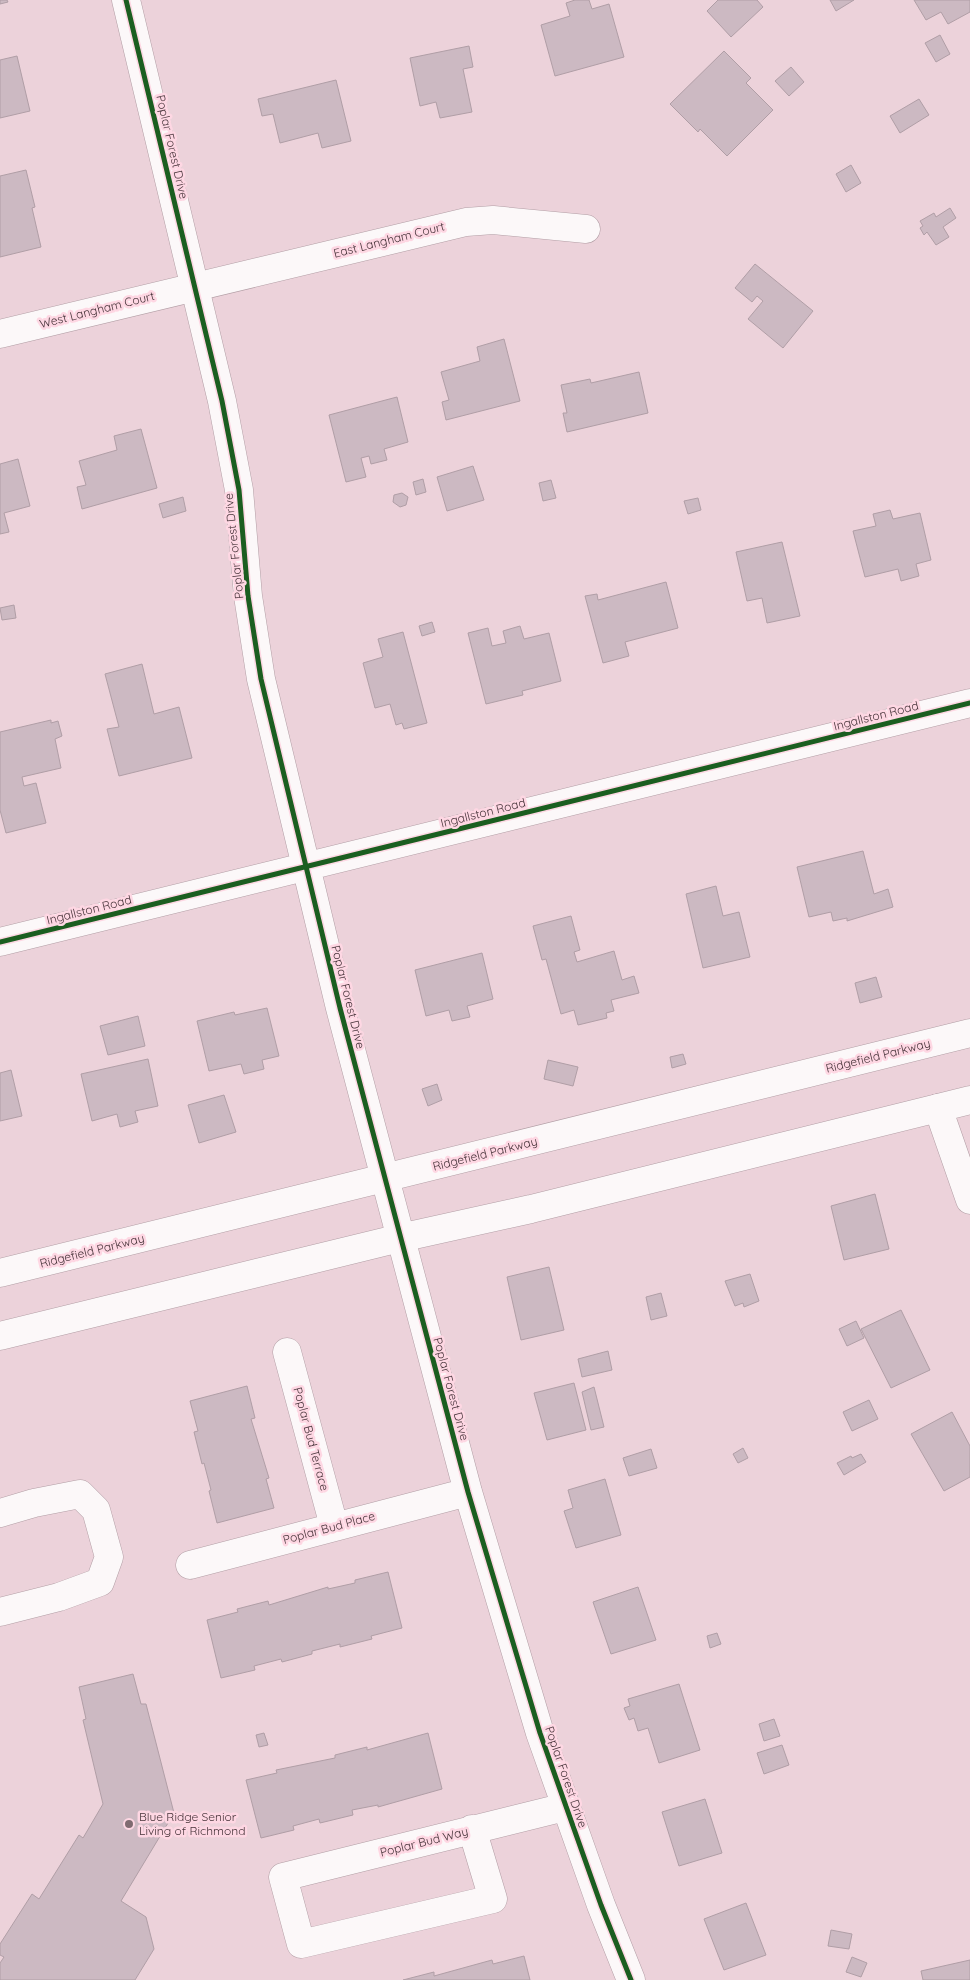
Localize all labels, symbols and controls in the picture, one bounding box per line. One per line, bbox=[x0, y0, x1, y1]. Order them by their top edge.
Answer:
street label: Poplar Forest Drive bbox=[153, 93, 192, 201]
street label: East Langham Court bbox=[332, 218, 446, 261]
street label: West Langham Court bbox=[38, 288, 156, 331]
street label: Poplar Forest Drive bbox=[220, 492, 247, 600]
street label: Ingallston Road bbox=[832, 698, 920, 733]
street label: Ingallston Road bbox=[439, 795, 527, 830]
street label: Ingallston Road bbox=[45, 892, 133, 927]
street label: Poplar Forest Drive bbox=[328, 943, 369, 1050]
street label: Ridgefield Parkway bbox=[824, 1035, 932, 1076]
street label: Ridgefield Parkway bbox=[431, 1133, 539, 1174]
street label: Ridgefield Parkway bbox=[38, 1230, 146, 1271]
street label: Poplar Forest Drive bbox=[430, 1336, 473, 1442]
street label: Poplar Bud Terrace bbox=[290, 1385, 333, 1493]
street label: Poplar Bud Place bbox=[281, 1508, 377, 1547]
street label: Poplar Forest Drive bbox=[542, 1724, 591, 1830]
place label: Blue Ridge Senior Living of Richmond bbox=[139, 1809, 245, 1838]
marker: Blue Ridge Senior Living of Richmond bbox=[123, 1818, 135, 1830]
street label: Poplar Bud Way bbox=[378, 1823, 469, 1860]

